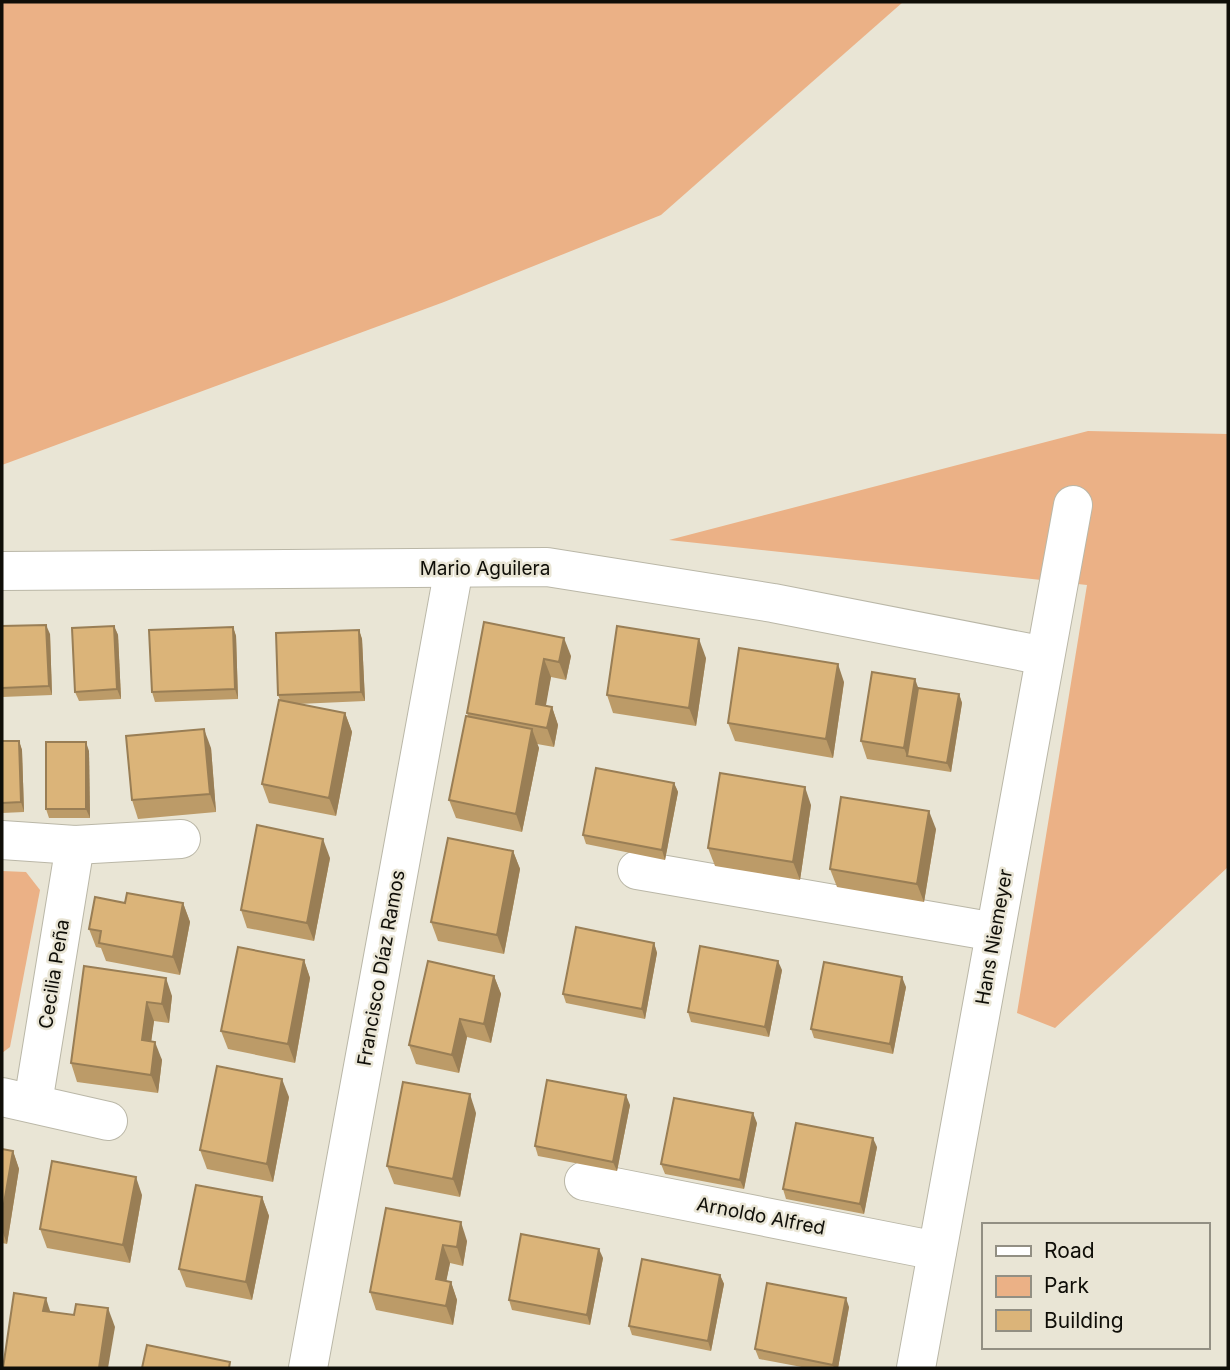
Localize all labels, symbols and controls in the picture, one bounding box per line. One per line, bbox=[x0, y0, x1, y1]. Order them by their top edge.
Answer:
street label: Mario Aguilera bbox=[420, 557, 550, 580]
street label: Hans Niemeyer bbox=[971, 867, 1017, 1007]
street label: Francisco Díaz Ramos bbox=[352, 868, 410, 1068]
street label: Cecilia Peña bbox=[34, 918, 74, 1030]
street label: Arnoldo Alfred bbox=[695, 1192, 827, 1240]
legend bbox=[982, 1223, 1209, 1349]
text: Road bbox=[1044, 1238, 1095, 1263]
text: Park bbox=[1044, 1273, 1089, 1298]
text: Building bbox=[1044, 1308, 1124, 1333]

